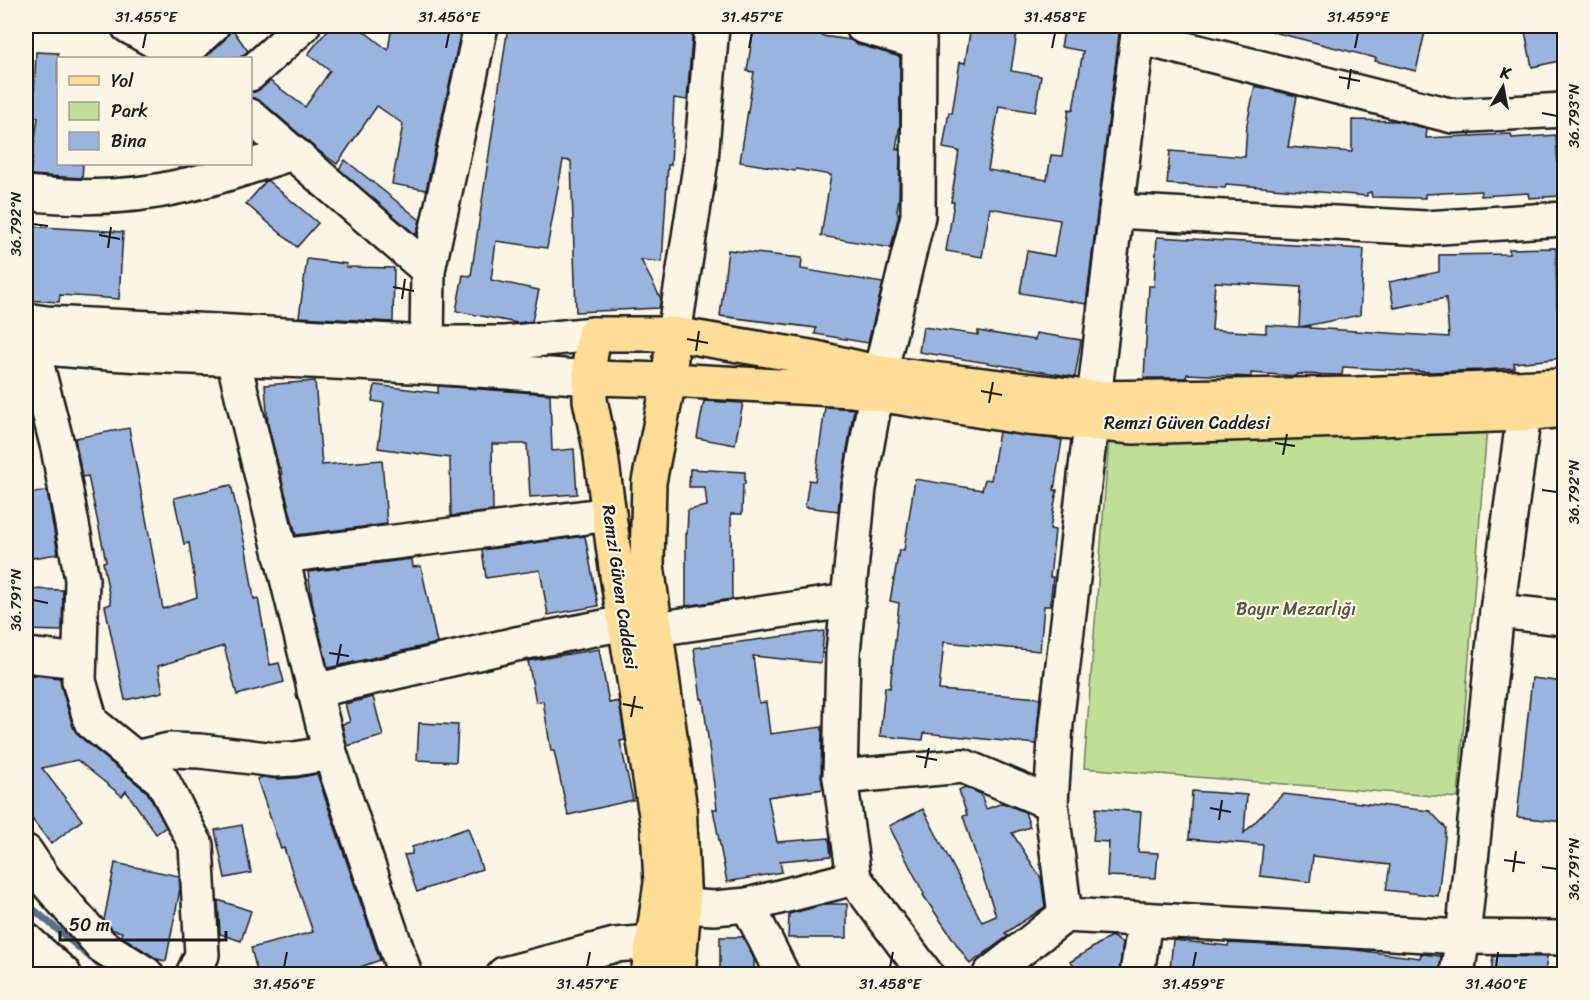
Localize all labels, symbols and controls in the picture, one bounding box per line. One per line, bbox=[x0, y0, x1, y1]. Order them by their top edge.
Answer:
text: 31.455°E bbox=[115, 4, 178, 30]
text: 31.456°E bbox=[418, 4, 481, 30]
text: 31.457°E bbox=[721, 4, 784, 30]
text: 31.458°E bbox=[1024, 4, 1087, 30]
text: 31.459°E bbox=[1327, 4, 1391, 30]
legend bbox=[57, 57, 252, 165]
north arrow bbox=[1473, 57, 1533, 117]
text: K bbox=[1497, 57, 1514, 88]
text: Yol bbox=[111, 65, 134, 97]
text: 36.793°N bbox=[1561, 83, 1587, 148]
text: Park bbox=[111, 95, 148, 127]
text: Bina bbox=[111, 125, 147, 157]
text: 36.792°N bbox=[3, 191, 29, 256]
street label: Remzi Güven Caddesi bbox=[1104, 407, 1271, 439]
text: 36.792°N bbox=[1561, 459, 1587, 524]
street label: Remzi Güven Caddesi bbox=[593, 503, 648, 672]
text: 36.791°N bbox=[3, 568, 29, 631]
park label: Bayır Mezarlığı bbox=[1236, 593, 1356, 625]
text: 36.791°N bbox=[1561, 837, 1587, 900]
scale bar bbox=[60, 904, 226, 942]
text: 50 m bbox=[69, 909, 110, 941]
text: 31.456°E bbox=[253, 971, 316, 997]
text: 31.457°E bbox=[556, 971, 619, 997]
text: 31.458°E bbox=[859, 971, 922, 997]
text: 31.459°E bbox=[1162, 971, 1226, 997]
text: 31.460°E bbox=[1465, 971, 1528, 997]

